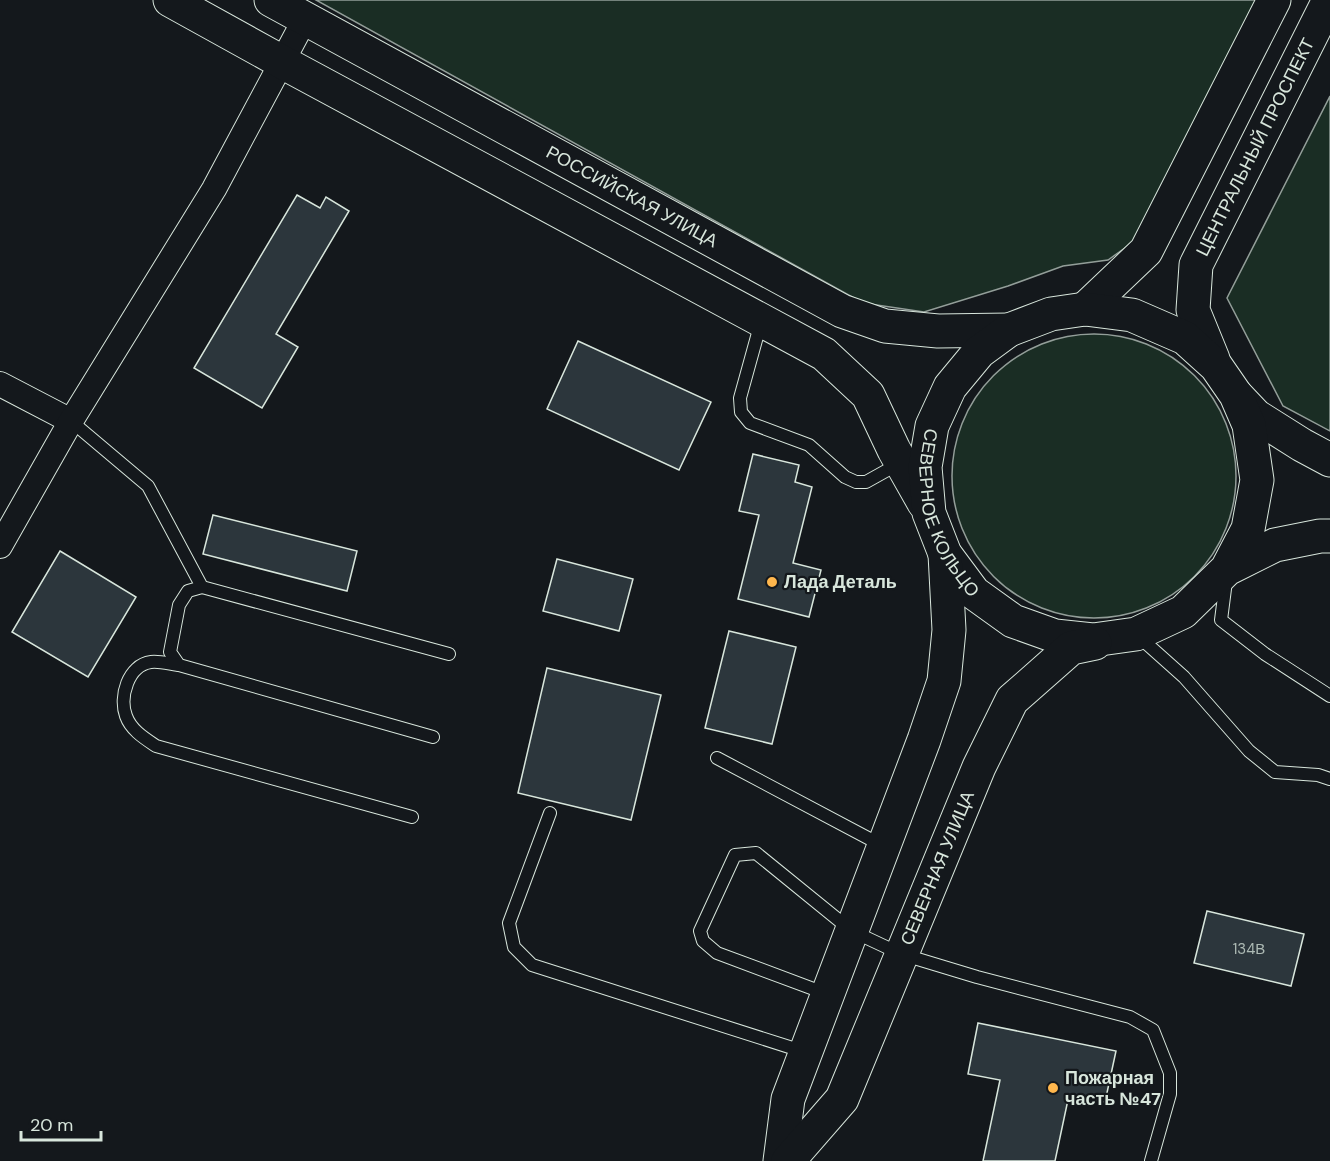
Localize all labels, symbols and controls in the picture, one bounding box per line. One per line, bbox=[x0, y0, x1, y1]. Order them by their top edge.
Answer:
street label: ЦЕНТРАЛЬНЫЙ ПРОСПЕКТ bbox=[1190, 34, 1320, 260]
street label: РОССИЙСКАЯ УЛИЦА bbox=[542, 140, 722, 253]
street label: СЕВЕРНОЕ КОЛЬЦО bbox=[913, 427, 985, 602]
place label: Лада Деталь bbox=[784, 570, 897, 594]
marker: Лада Деталь bbox=[765, 575, 779, 589]
street label: СЕВЕРНАЯ УЛИЦА bbox=[895, 787, 980, 949]
house number: 134В bbox=[1233, 939, 1265, 959]
place label: Пожарная часть №47 bbox=[1065, 1066, 1161, 1111]
marker: Пожарная часть №47 bbox=[1046, 1081, 1060, 1095]
scale bar bbox=[21, 1104, 100, 1142]
text: 20 m bbox=[30, 1113, 73, 1137]

